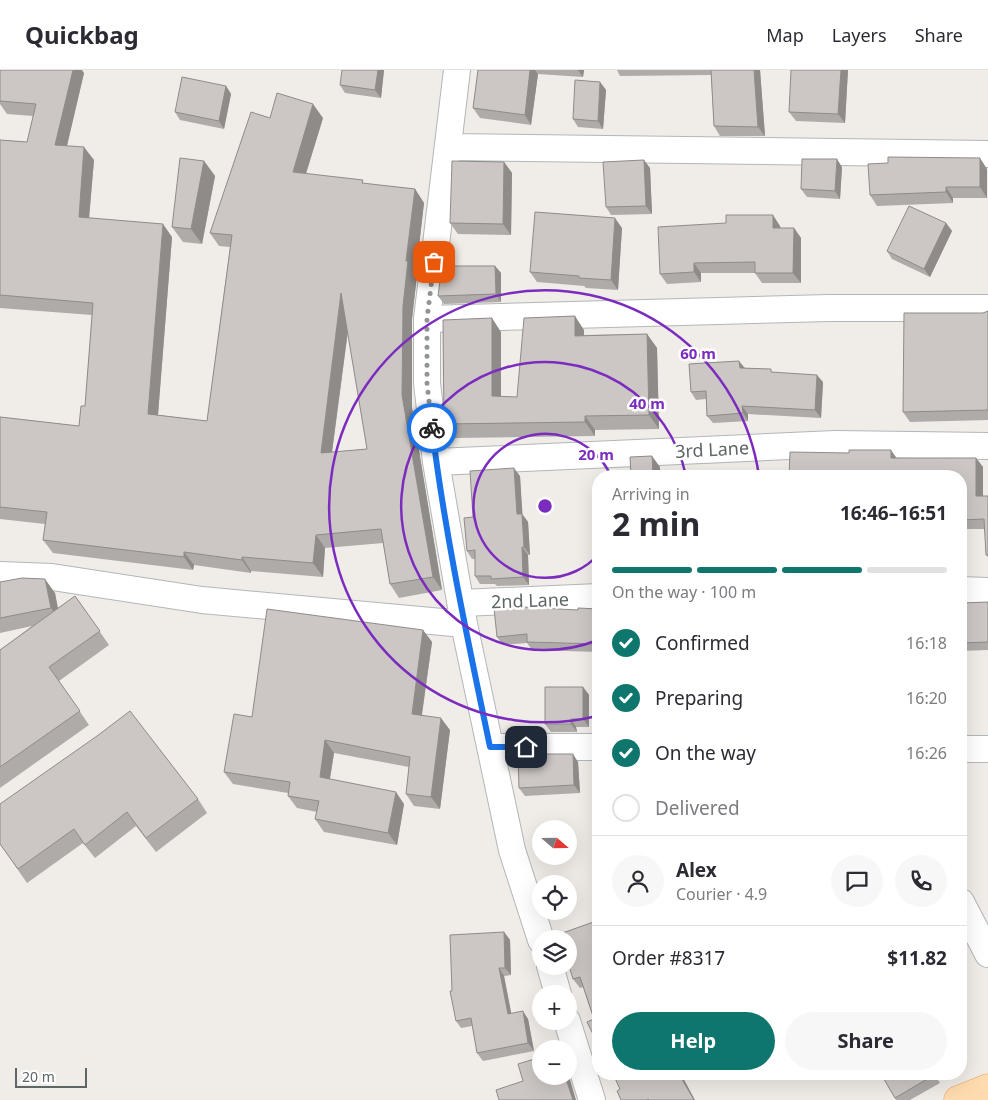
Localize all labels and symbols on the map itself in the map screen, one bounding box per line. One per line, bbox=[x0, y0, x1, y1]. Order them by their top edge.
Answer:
pin bbox=[413, 241, 455, 283]
text: 60 m bbox=[680, 343, 716, 363]
text: 40 m bbox=[629, 393, 665, 413]
courier bbox=[407, 403, 457, 453]
street label: 3rd Lane bbox=[674, 435, 750, 463]
text: 20 m bbox=[578, 444, 614, 464]
centre of rings bbox=[536, 497, 554, 515]
street label: 2nd Lane bbox=[491, 587, 569, 613]
pin bbox=[505, 726, 547, 768]
north arrow bbox=[532, 820, 578, 865]
scale bar bbox=[15, 1065, 88, 1088]

